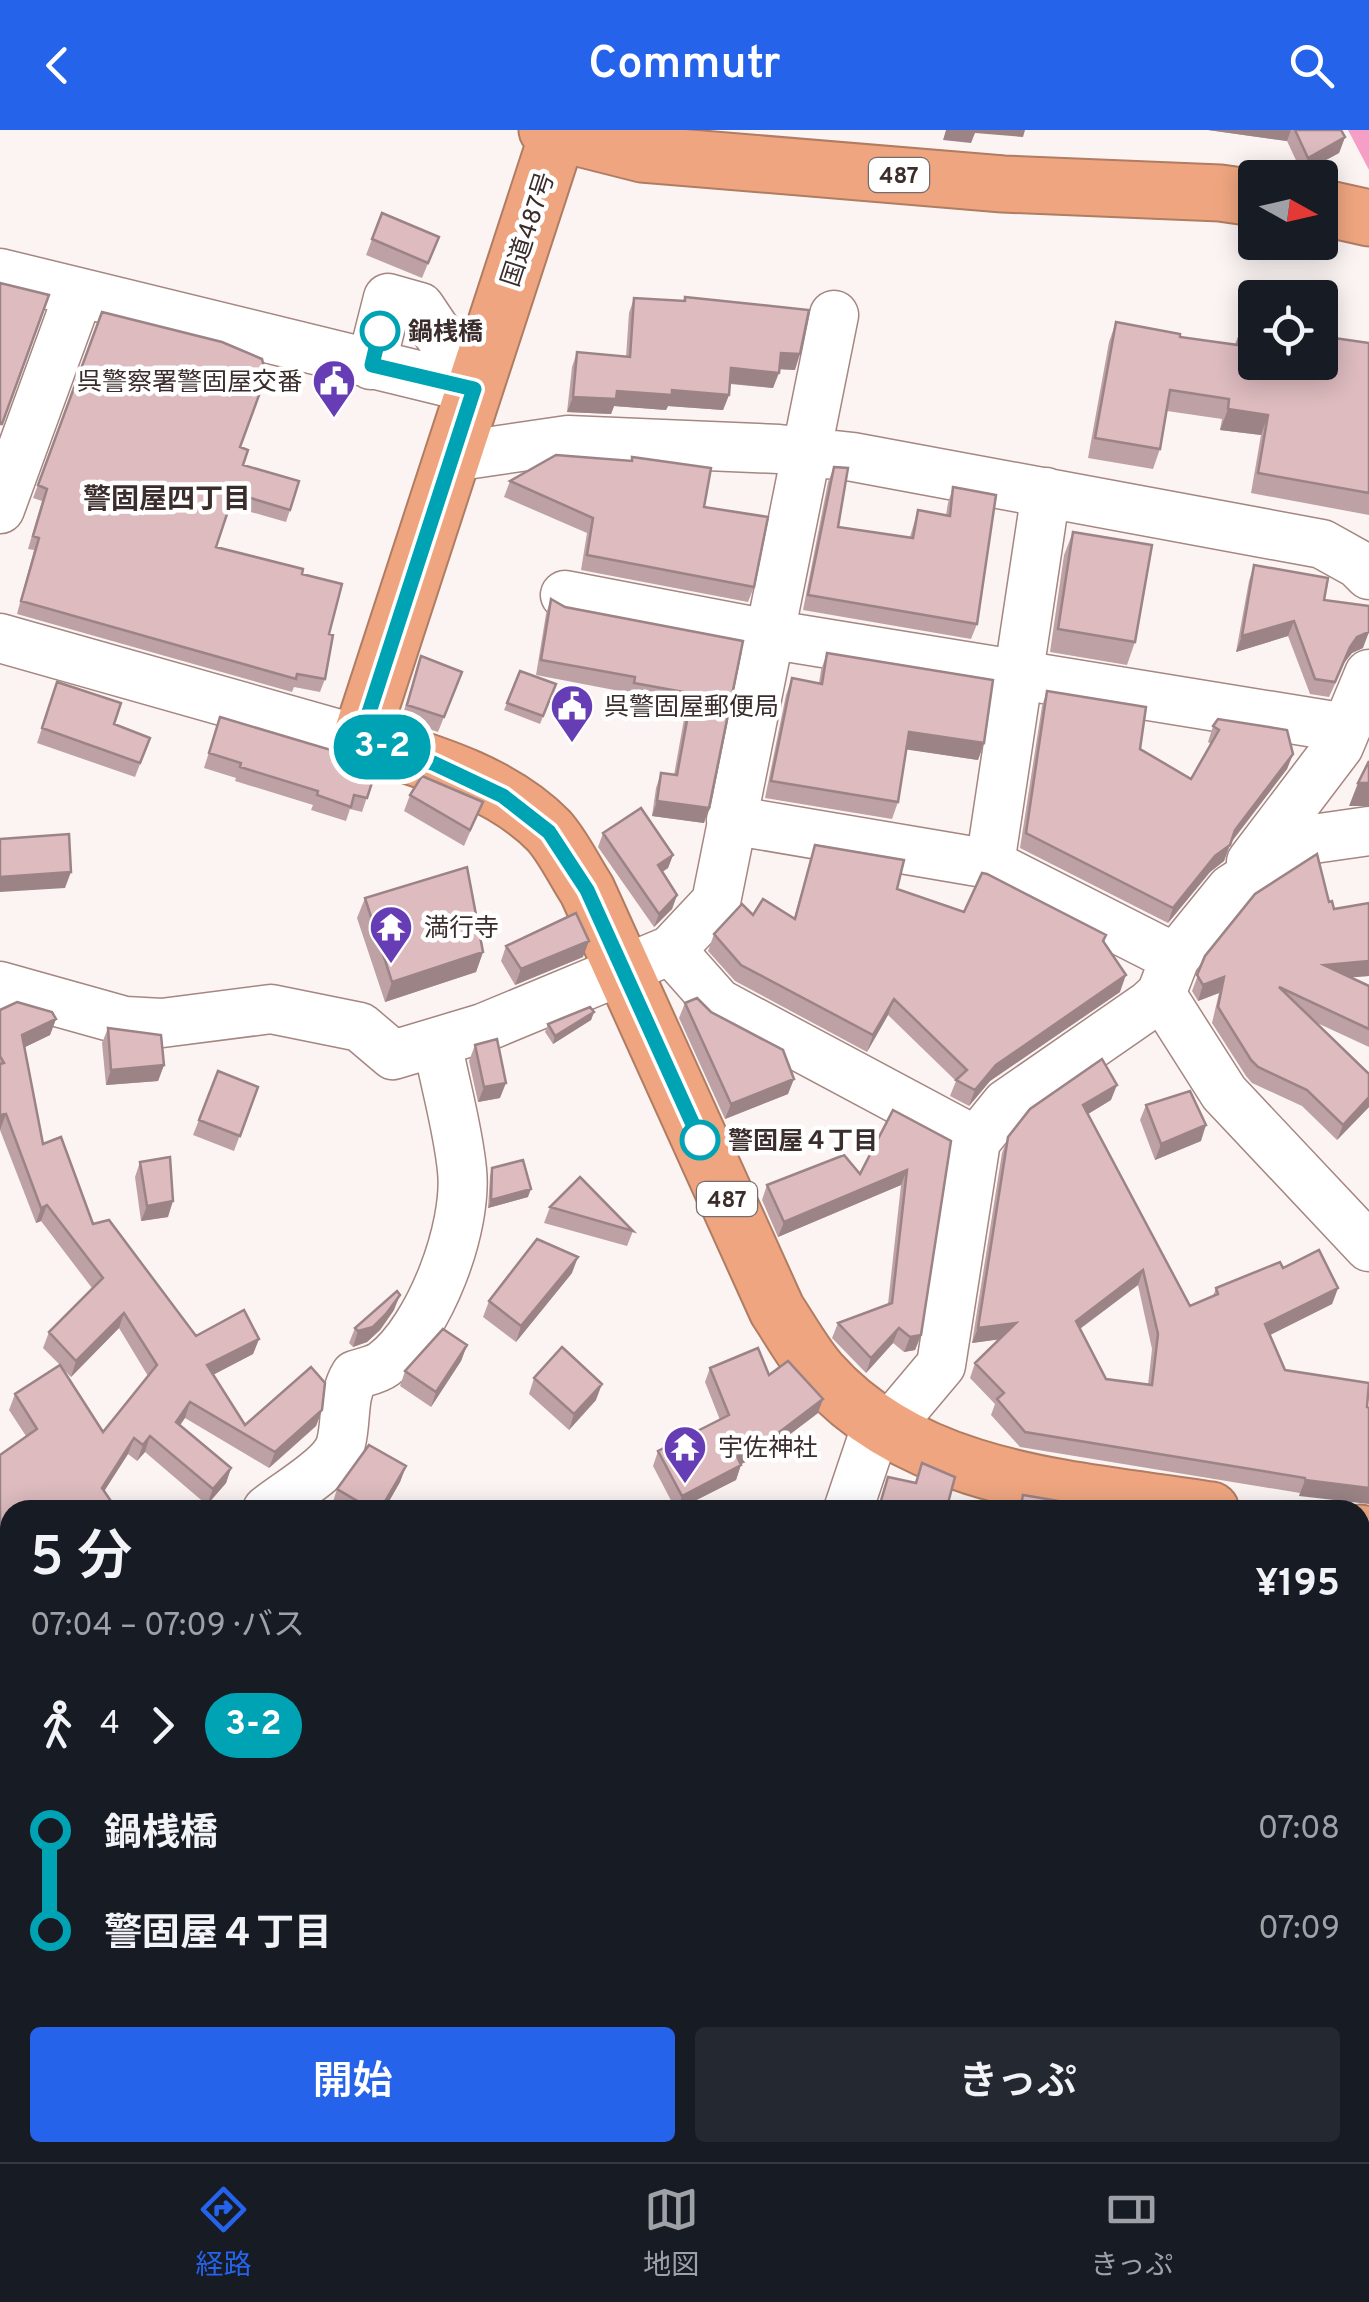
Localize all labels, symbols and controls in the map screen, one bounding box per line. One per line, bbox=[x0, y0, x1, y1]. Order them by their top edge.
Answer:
text: Commutr bbox=[588, 37, 781, 94]
icon: back bbox=[30, 38, 85, 93]
icon: search bbox=[1284, 38, 1339, 93]
road number: 487 bbox=[869, 158, 929, 192]
north arrow bbox=[1238, 160, 1338, 260]
map controls bbox=[1238, 160, 1338, 380]
street label: 国道487号 bbox=[496, 169, 563, 291]
button: locate bbox=[1238, 280, 1338, 380]
marker: 鍋桟橋 bbox=[361, 312, 399, 350]
place label: 鍋桟橋 bbox=[408, 318, 483, 350]
public building icon: 呉警察署警固屋交番 bbox=[311, 358, 357, 419]
place label: 呉警察署警固屋交番 bbox=[77, 368, 302, 400]
district label: 警固屋四丁目 bbox=[83, 483, 251, 519]
public building icon: 呉警固屋郵便局 bbox=[549, 683, 595, 744]
place label: 呉警固屋郵便局 bbox=[604, 693, 779, 725]
line badge: 3-2 bbox=[324, 714, 440, 780]
text: 3-2 bbox=[354, 725, 410, 769]
temple icon: 満行寺 bbox=[368, 904, 414, 965]
place label: 満行寺 bbox=[424, 914, 499, 946]
marker: 警固屋４丁目 bbox=[681, 1121, 719, 1159]
place label: 警固屋４丁目 bbox=[728, 1127, 878, 1159]
road number: 487 bbox=[697, 1182, 757, 1216]
temple icon: 宇佐神社 bbox=[662, 1424, 708, 1485]
place label: 宇佐神社 bbox=[718, 1434, 818, 1466]
text: 5 分 bbox=[30, 1525, 132, 1595]
text: ¥195 bbox=[1255, 1561, 1340, 1610]
text: 07:04 – 07:09 · バス bbox=[30, 1607, 305, 1647]
icon: walk bbox=[30, 1698, 85, 1753]
icon: forward bbox=[135, 1698, 190, 1753]
text: 3-2 bbox=[225, 1703, 282, 1747]
text: 4 bbox=[100, 1705, 120, 1745]
text: 07:08 bbox=[1258, 1810, 1340, 1850]
text: 鍋桟橋 bbox=[104, 1811, 218, 1860]
text: 07:09 bbox=[1258, 1910, 1340, 1950]
text: 警固屋４丁目 bbox=[104, 1911, 332, 1960]
button: 開始 bbox=[30, 2027, 675, 2142]
button: きっぷ bbox=[695, 2027, 1340, 2142]
tab: 経路 bbox=[196, 2182, 252, 2285]
tab: 地図 bbox=[643, 2182, 699, 2285]
tab: きっぷ bbox=[1090, 2182, 1173, 2285]

